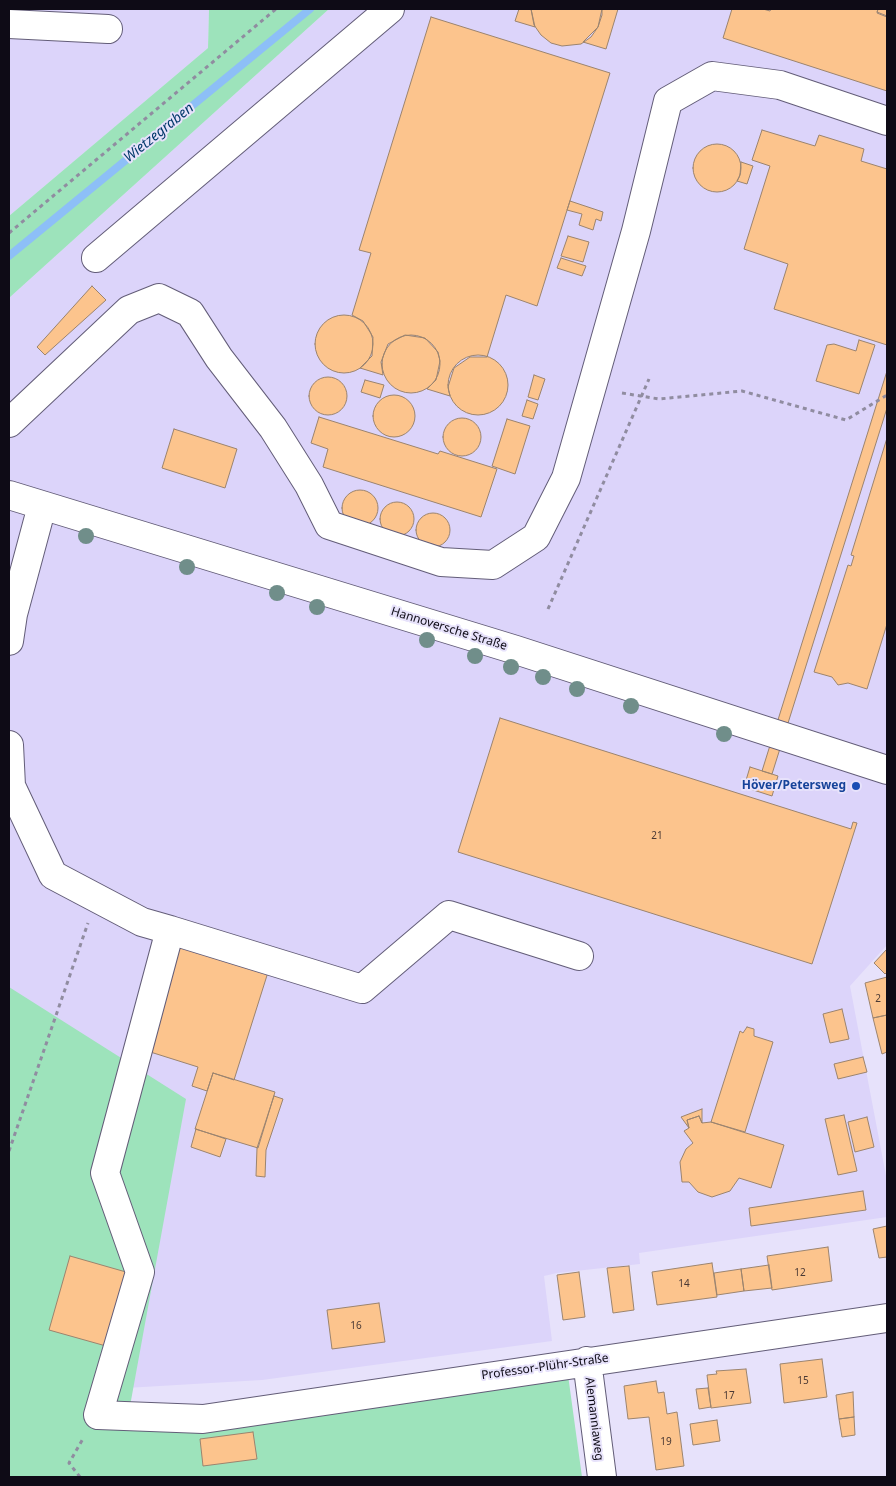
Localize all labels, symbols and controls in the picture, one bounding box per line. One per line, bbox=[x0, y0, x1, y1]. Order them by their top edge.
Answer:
water label: Wietzegraben bbox=[121, 100, 197, 166]
street label: Hannoversche Straße bbox=[389, 604, 509, 654]
place label: Höver/Petersweg bbox=[742, 779, 846, 793]
marker: Höver/Petersweg bbox=[850, 780, 862, 792]
house number: 21 bbox=[651, 830, 663, 842]
house number: 2 bbox=[875, 993, 881, 1005]
house number: 12 bbox=[794, 1267, 806, 1279]
house number: 14 bbox=[678, 1278, 690, 1290]
house number: 16 bbox=[350, 1320, 362, 1332]
street label: Professor-Plühr-Straße bbox=[480, 1351, 610, 1383]
house number: 15 bbox=[797, 1375, 809, 1387]
street label: Alemanniaweg bbox=[582, 1377, 606, 1461]
house number: 17 bbox=[723, 1390, 735, 1402]
house number: 19 bbox=[660, 1436, 672, 1448]

